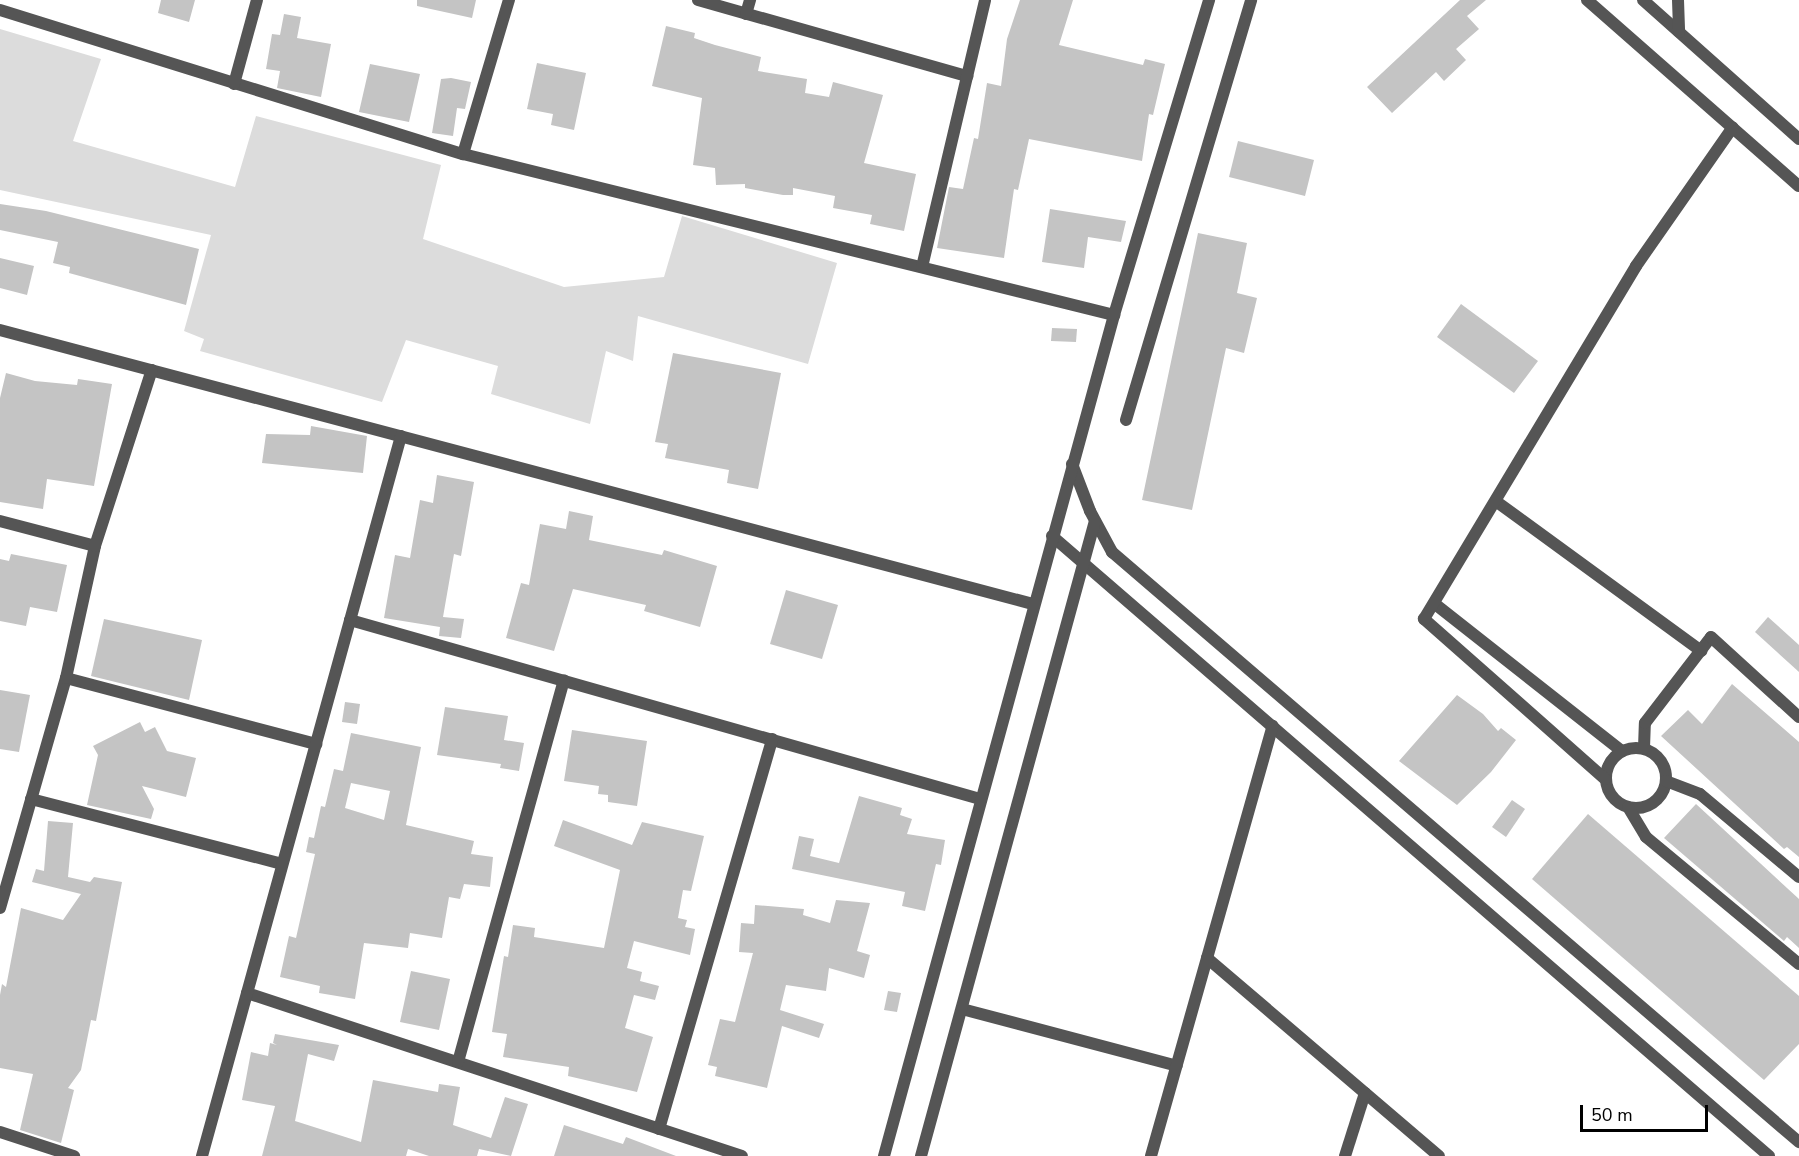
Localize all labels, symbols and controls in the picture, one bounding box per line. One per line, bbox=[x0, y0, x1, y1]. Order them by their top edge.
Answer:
scale bar bbox=[1583, 1093, 1710, 1131]
text: 50 m bbox=[1591, 1103, 1633, 1127]

